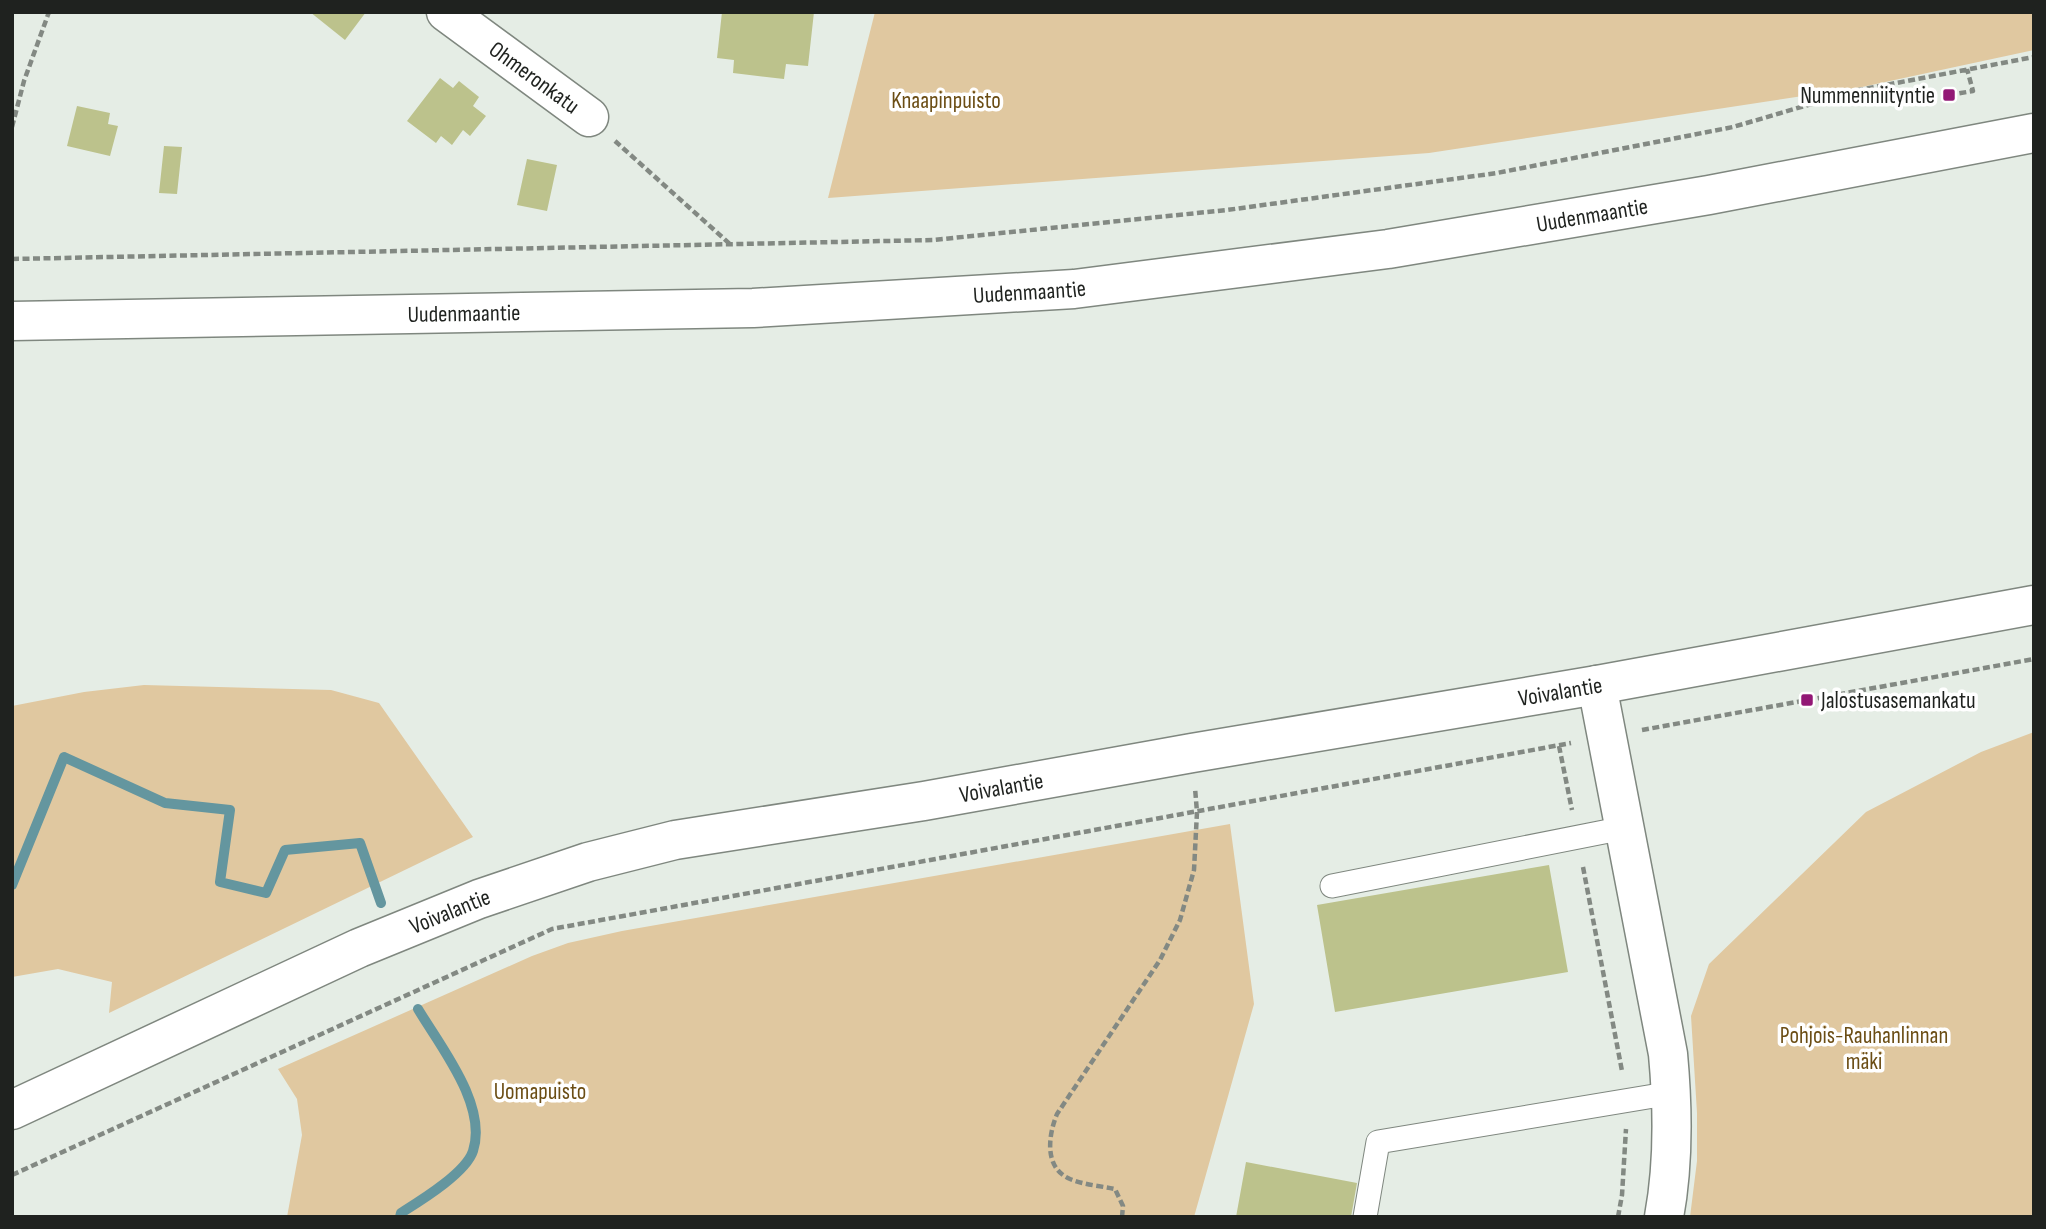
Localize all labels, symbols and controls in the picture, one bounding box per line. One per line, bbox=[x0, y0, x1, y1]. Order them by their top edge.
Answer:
street label: Ohmeronkatu bbox=[483, 36, 585, 120]
place label: Nummenniityntie bbox=[1800, 82, 1935, 110]
park label: Knaapinpuisto bbox=[891, 87, 1001, 115]
marker: Nummenniityntie bbox=[1941, 87, 1957, 103]
street label: Uudenmaantie bbox=[1534, 193, 1650, 239]
street label: Uudenmaantie bbox=[972, 275, 1088, 310]
street label: Uudenmaantie bbox=[407, 299, 521, 329]
street label: Voivalantie bbox=[1516, 671, 1605, 713]
place label: Jalostusasemankatu bbox=[1820, 687, 1976, 715]
marker: Jalostusasemankatu bbox=[1799, 692, 1815, 708]
street label: Voivalantie bbox=[957, 767, 1046, 809]
street label: Voivalantie bbox=[406, 883, 494, 941]
park label: Pohjois-Rauhanlinnan mäki bbox=[1780, 1022, 1948, 1076]
park label: Uomapuisto bbox=[494, 1078, 586, 1106]

